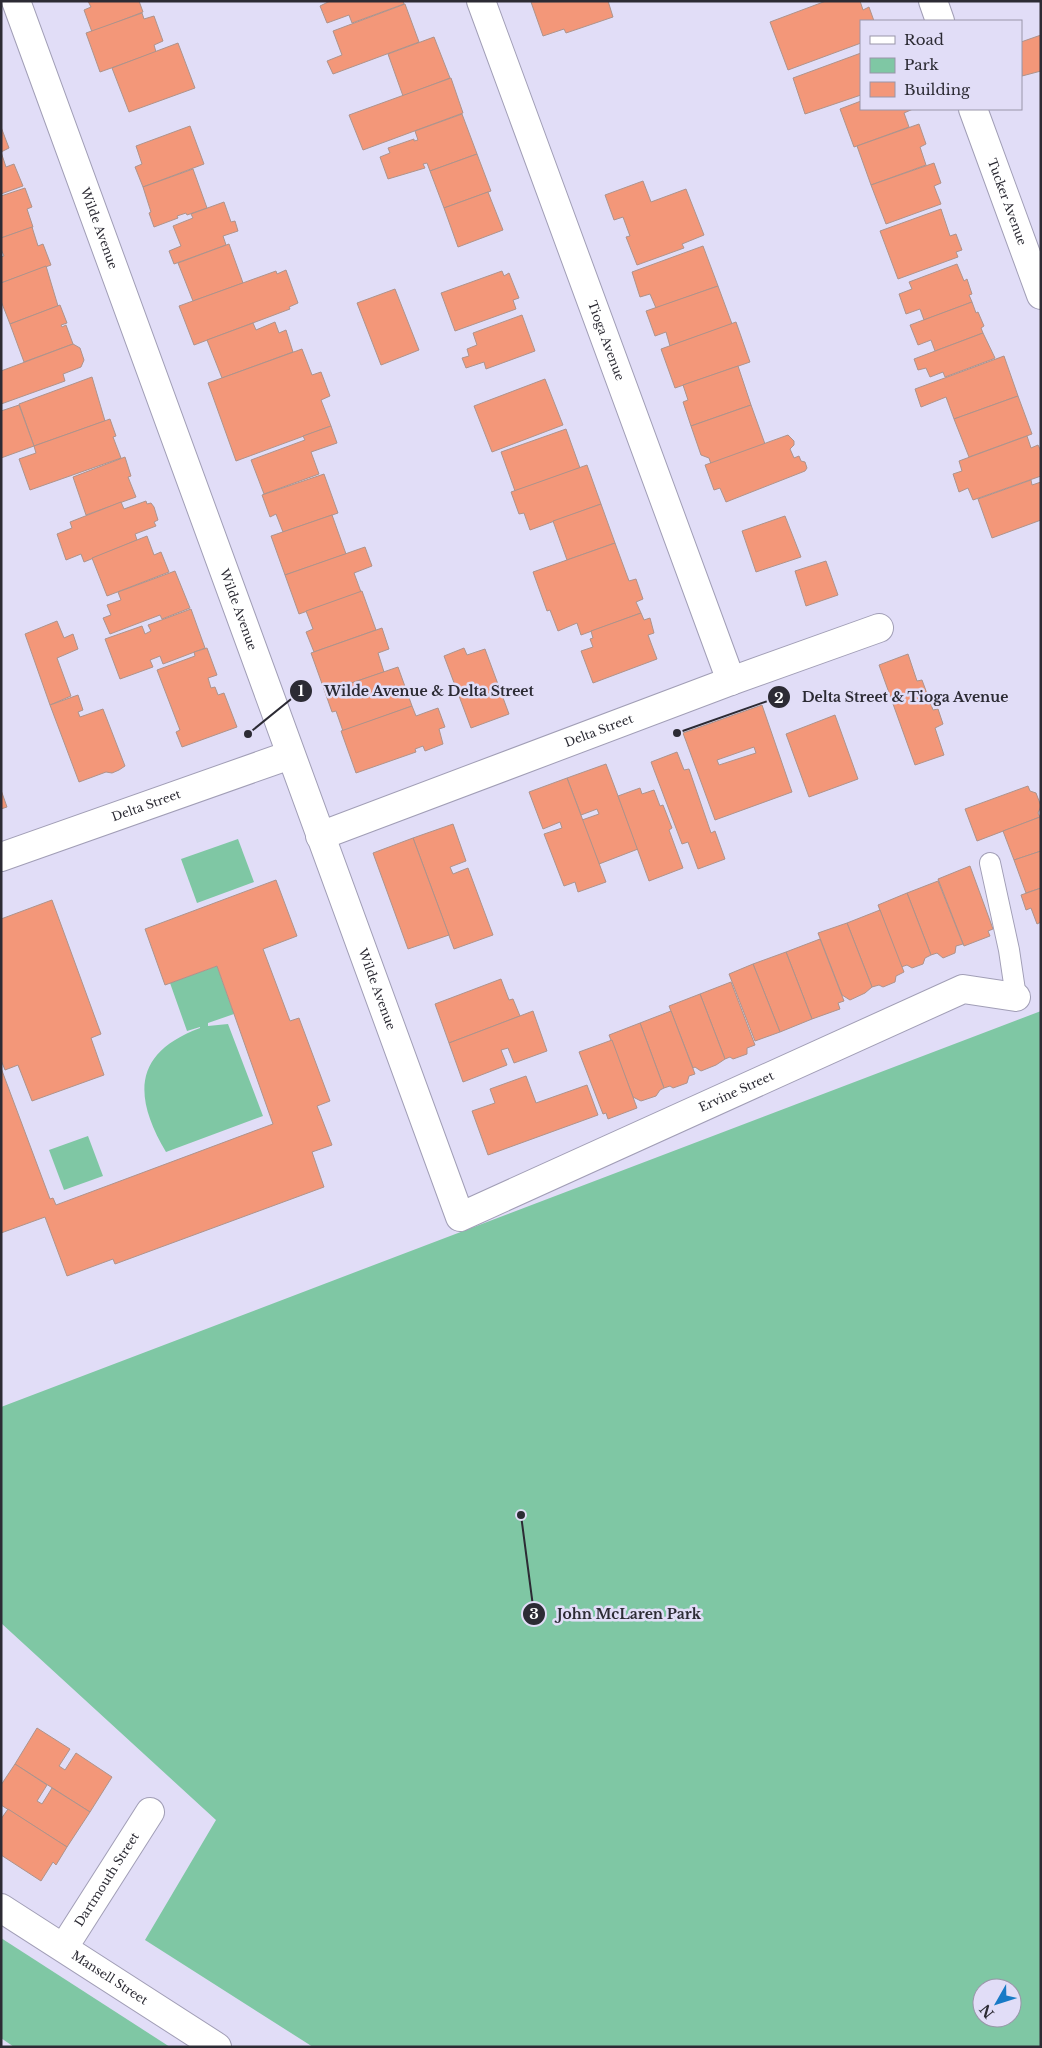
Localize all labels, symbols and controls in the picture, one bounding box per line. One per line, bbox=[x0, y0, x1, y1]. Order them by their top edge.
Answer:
legend bbox=[860, 20, 1022, 110]
text: Road bbox=[904, 30, 944, 49]
text: Park bbox=[904, 55, 940, 74]
text: Building bbox=[904, 80, 971, 99]
street label: Tucker Avenue bbox=[985, 156, 1030, 247]
street label: Wilde Avenue bbox=[77, 184, 121, 271]
street label: Tioga Avenue bbox=[585, 299, 628, 383]
street label: Wilde Avenue bbox=[217, 566, 261, 652]
callout: Wilde Avenue & Delta Street bbox=[289, 677, 544, 706]
text: 1 bbox=[298, 681, 305, 700]
text: Wilde Avenue & Delta Street bbox=[323, 682, 535, 700]
callout: Delta Street & Tioga Avenue bbox=[766, 683, 1019, 712]
text: 2 bbox=[774, 688, 784, 707]
text: Delta Street & Tioga Avenue bbox=[802, 688, 1008, 706]
street label: Delta Street bbox=[562, 710, 635, 750]
street label: Delta Street bbox=[110, 786, 183, 824]
street label: Wilde Avenue bbox=[355, 945, 399, 1032]
street label: Ervine Street bbox=[696, 1068, 776, 1115]
callout: John McLaren Park bbox=[522, 1599, 711, 1628]
text: 3 bbox=[529, 1604, 539, 1623]
text: John McLaren Park bbox=[554, 1605, 702, 1623]
street label: Dartmouth Street bbox=[71, 1829, 142, 1929]
street label: Mansell Street bbox=[69, 1947, 151, 2008]
north arrow bbox=[972, 1978, 1022, 2028]
text: N bbox=[976, 2000, 998, 2022]

